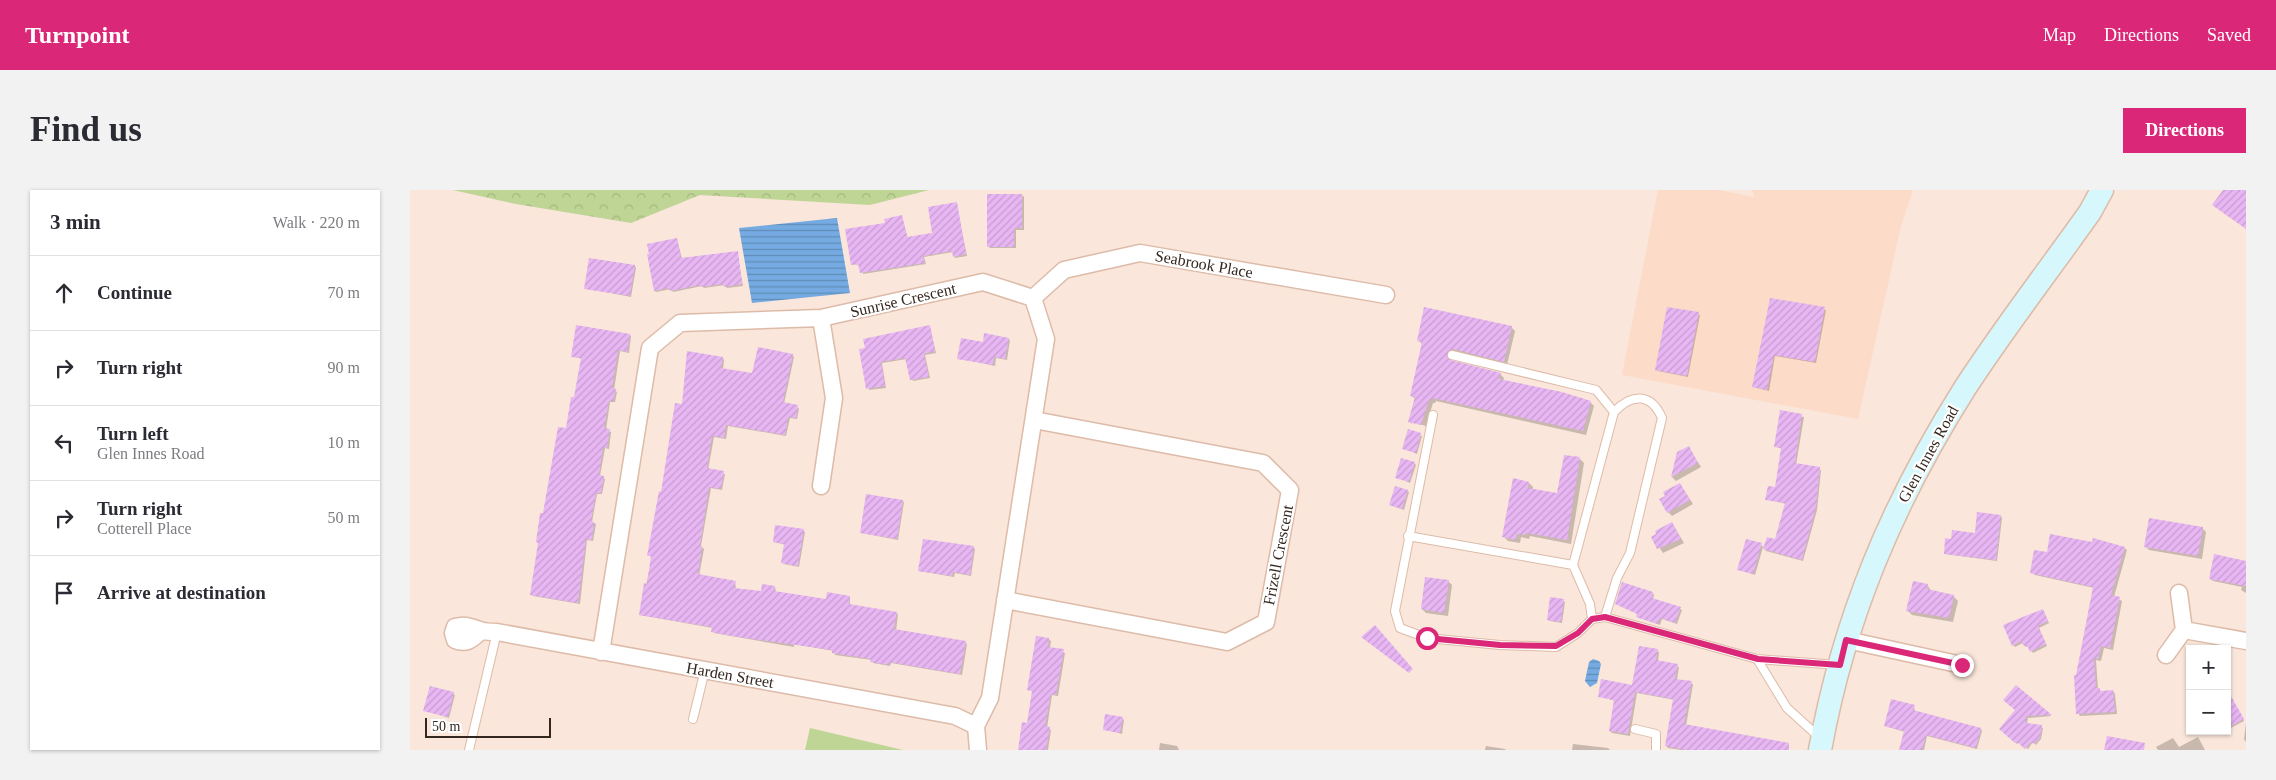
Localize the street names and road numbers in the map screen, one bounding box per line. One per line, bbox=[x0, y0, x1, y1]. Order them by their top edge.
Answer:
street label: Seabrook Place bbox=[1154, 247, 1254, 281]
street label: Sunrise Crescent bbox=[848, 279, 958, 320]
street label: Glen Innes Road bbox=[1894, 403, 1962, 505]
street label: Frizell Crescent bbox=[1260, 503, 1296, 607]
street label: Harden Street bbox=[685, 659, 776, 691]

